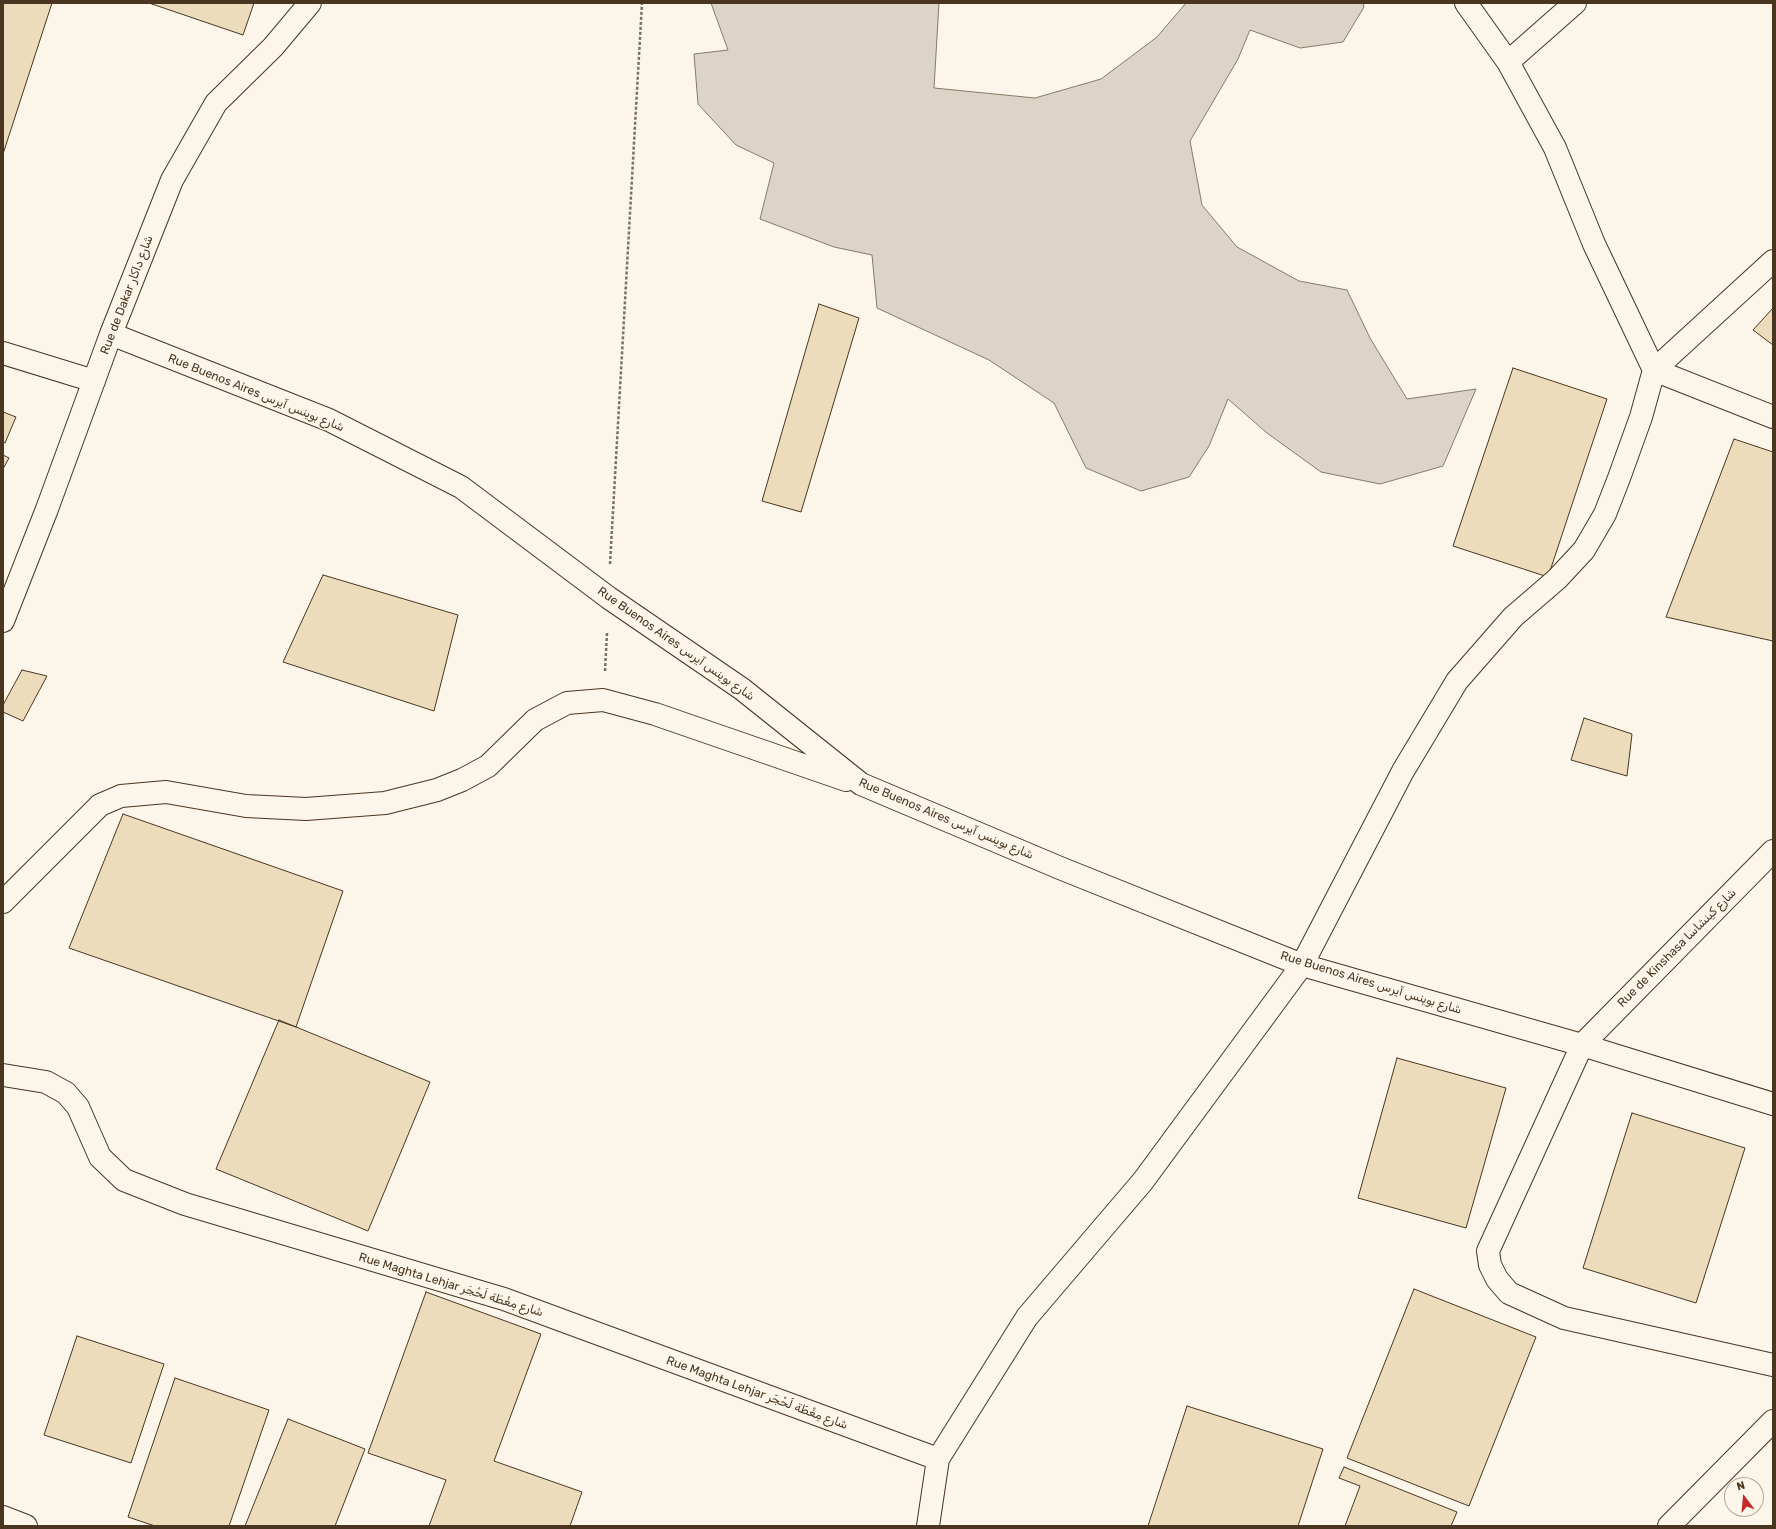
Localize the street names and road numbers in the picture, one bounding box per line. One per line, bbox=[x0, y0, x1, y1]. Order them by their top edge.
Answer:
street label: Rue de Dakar شارع داكار bbox=[98, 233, 156, 357]
street label: Rue Buenos Aires شارع بوينس آيرس bbox=[166, 351, 346, 435]
street label: Rue Buenos Aires شارع بوينس آيرس bbox=[595, 584, 757, 704]
street label: Rue Buenos Aires شارع بوينس آيرس bbox=[856, 776, 1036, 862]
street label: Rue de Kinshasa شارع كينشاسا bbox=[1615, 886, 1739, 1010]
street label: Rue Buenos Aires شارع بوينس آيرس bbox=[1279, 949, 1463, 1017]
street label: Rue Maghta Lehjar شارع مِغْطَة لَحْجَر bbox=[357, 1250, 545, 1320]
street label: Rue Maghta Lehjar شارع مِغْطَة لَحْجَر bbox=[664, 1353, 850, 1433]

